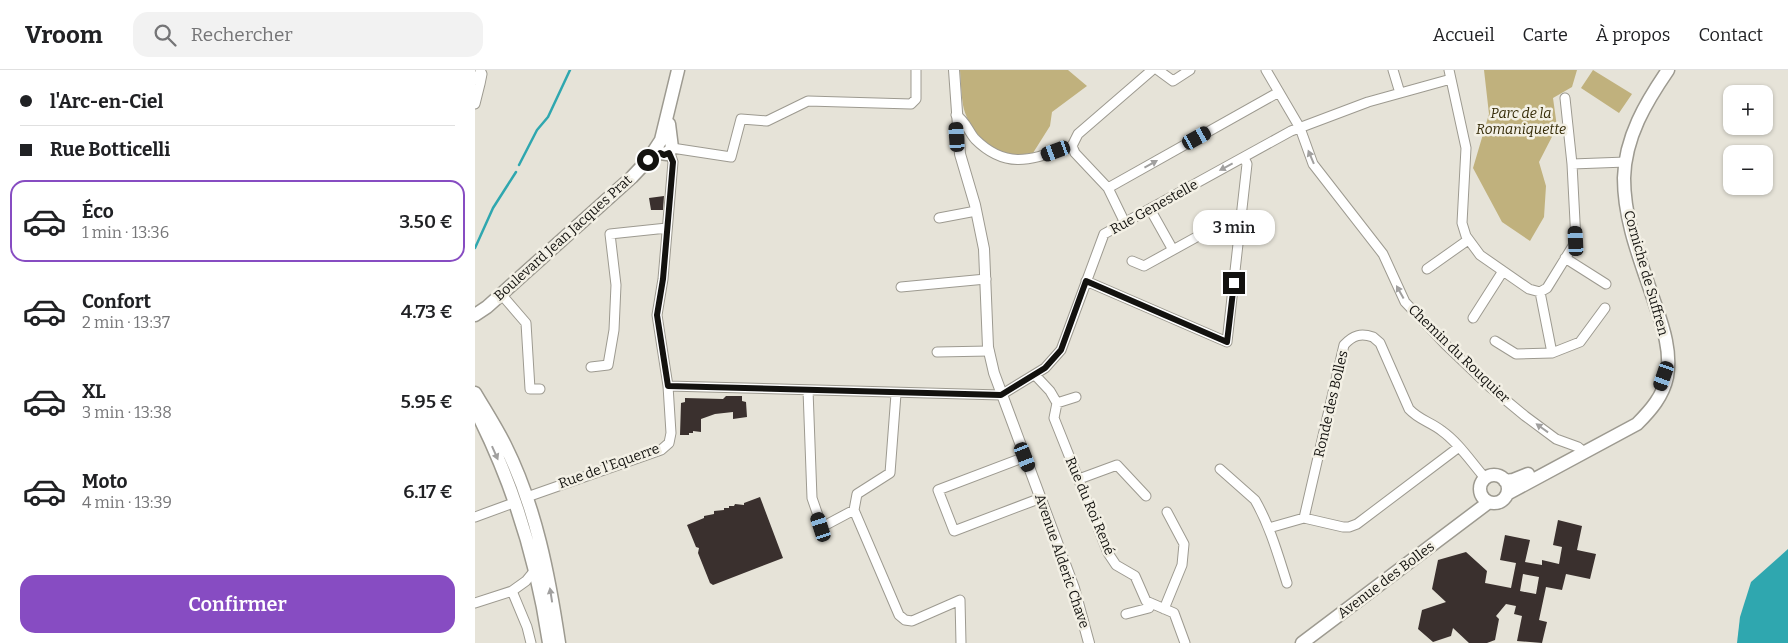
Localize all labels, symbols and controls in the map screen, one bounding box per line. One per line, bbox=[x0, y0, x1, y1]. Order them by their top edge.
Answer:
search box bbox=[133, 12, 483, 57]
text: Vroom bbox=[25, 21, 103, 49]
icon: search bbox=[151, 21, 179, 49]
text: Rechercher bbox=[191, 23, 293, 46]
text: Accueil bbox=[1433, 24, 1495, 46]
text: Carte bbox=[1523, 24, 1568, 46]
text: À propos bbox=[1596, 24, 1670, 46]
text: Contact bbox=[1698, 24, 1763, 46]
map controls bbox=[1723, 85, 1773, 195]
button: + bbox=[1723, 85, 1773, 135]
text: l'Arc-en-Ciel bbox=[50, 90, 163, 113]
park label: Parc de la Romaniquette bbox=[1476, 105, 1566, 138]
car bbox=[948, 122, 965, 152]
car bbox=[1180, 124, 1213, 152]
text: Rue Botticelli bbox=[50, 138, 170, 161]
car bbox=[1039, 139, 1072, 163]
button: − bbox=[1723, 145, 1773, 195]
route start bbox=[637, 149, 659, 171]
one-way arrow bbox=[1307, 150, 1315, 164]
one-way arrow bbox=[1143, 160, 1158, 168]
one-way arrow bbox=[1219, 163, 1234, 171]
street label: Boulevard Jean Jacques Prat bbox=[491, 172, 635, 304]
street label: Rue Genestelle bbox=[1107, 176, 1201, 238]
icon: car bbox=[22, 199, 67, 244]
text: Éco bbox=[82, 200, 114, 223]
street label: Corniche de Suffren bbox=[1620, 208, 1672, 338]
text: 3.50 € bbox=[399, 210, 453, 233]
callout: 3 min bbox=[1193, 210, 1275, 246]
text: 3 min bbox=[1213, 218, 1255, 237]
text: 1 min · 13:36 bbox=[82, 223, 169, 242]
car bbox=[1567, 226, 1584, 256]
route end bbox=[1223, 272, 1245, 294]
one-way arrow bbox=[1396, 285, 1404, 299]
icon: car bbox=[22, 289, 67, 334]
text: Confort bbox=[82, 290, 151, 313]
text: 4.73 € bbox=[401, 300, 453, 323]
street label: Chemin du Rouquier bbox=[1405, 301, 1513, 407]
text: 2 min · 13:37 bbox=[82, 313, 170, 332]
street label: Ronde des Bolles bbox=[1310, 349, 1352, 459]
car bbox=[1652, 359, 1675, 393]
icon: car bbox=[22, 379, 67, 424]
text: XL bbox=[82, 380, 106, 403]
text: 5.95 € bbox=[401, 390, 453, 413]
text: 3 min · 13:38 bbox=[82, 403, 172, 422]
one-way arrow bbox=[1536, 423, 1549, 434]
street label: Rue de l'Equerre bbox=[556, 440, 662, 492]
car bbox=[1012, 440, 1037, 474]
one-way arrow bbox=[492, 446, 500, 460]
street label: Rue du Roi René bbox=[1062, 454, 1118, 558]
icon: car bbox=[22, 469, 67, 514]
text: Moto bbox=[82, 470, 128, 493]
text: 6.17 € bbox=[403, 480, 453, 503]
street label: Avenue Alderic Chave bbox=[1031, 491, 1093, 631]
text: 4 min · 13:39 bbox=[82, 493, 172, 512]
car bbox=[809, 510, 832, 544]
street label: Avenue des Bolles bbox=[1334, 538, 1438, 622]
button: Confirmer bbox=[20, 575, 455, 633]
one-way arrow bbox=[547, 586, 555, 602]

